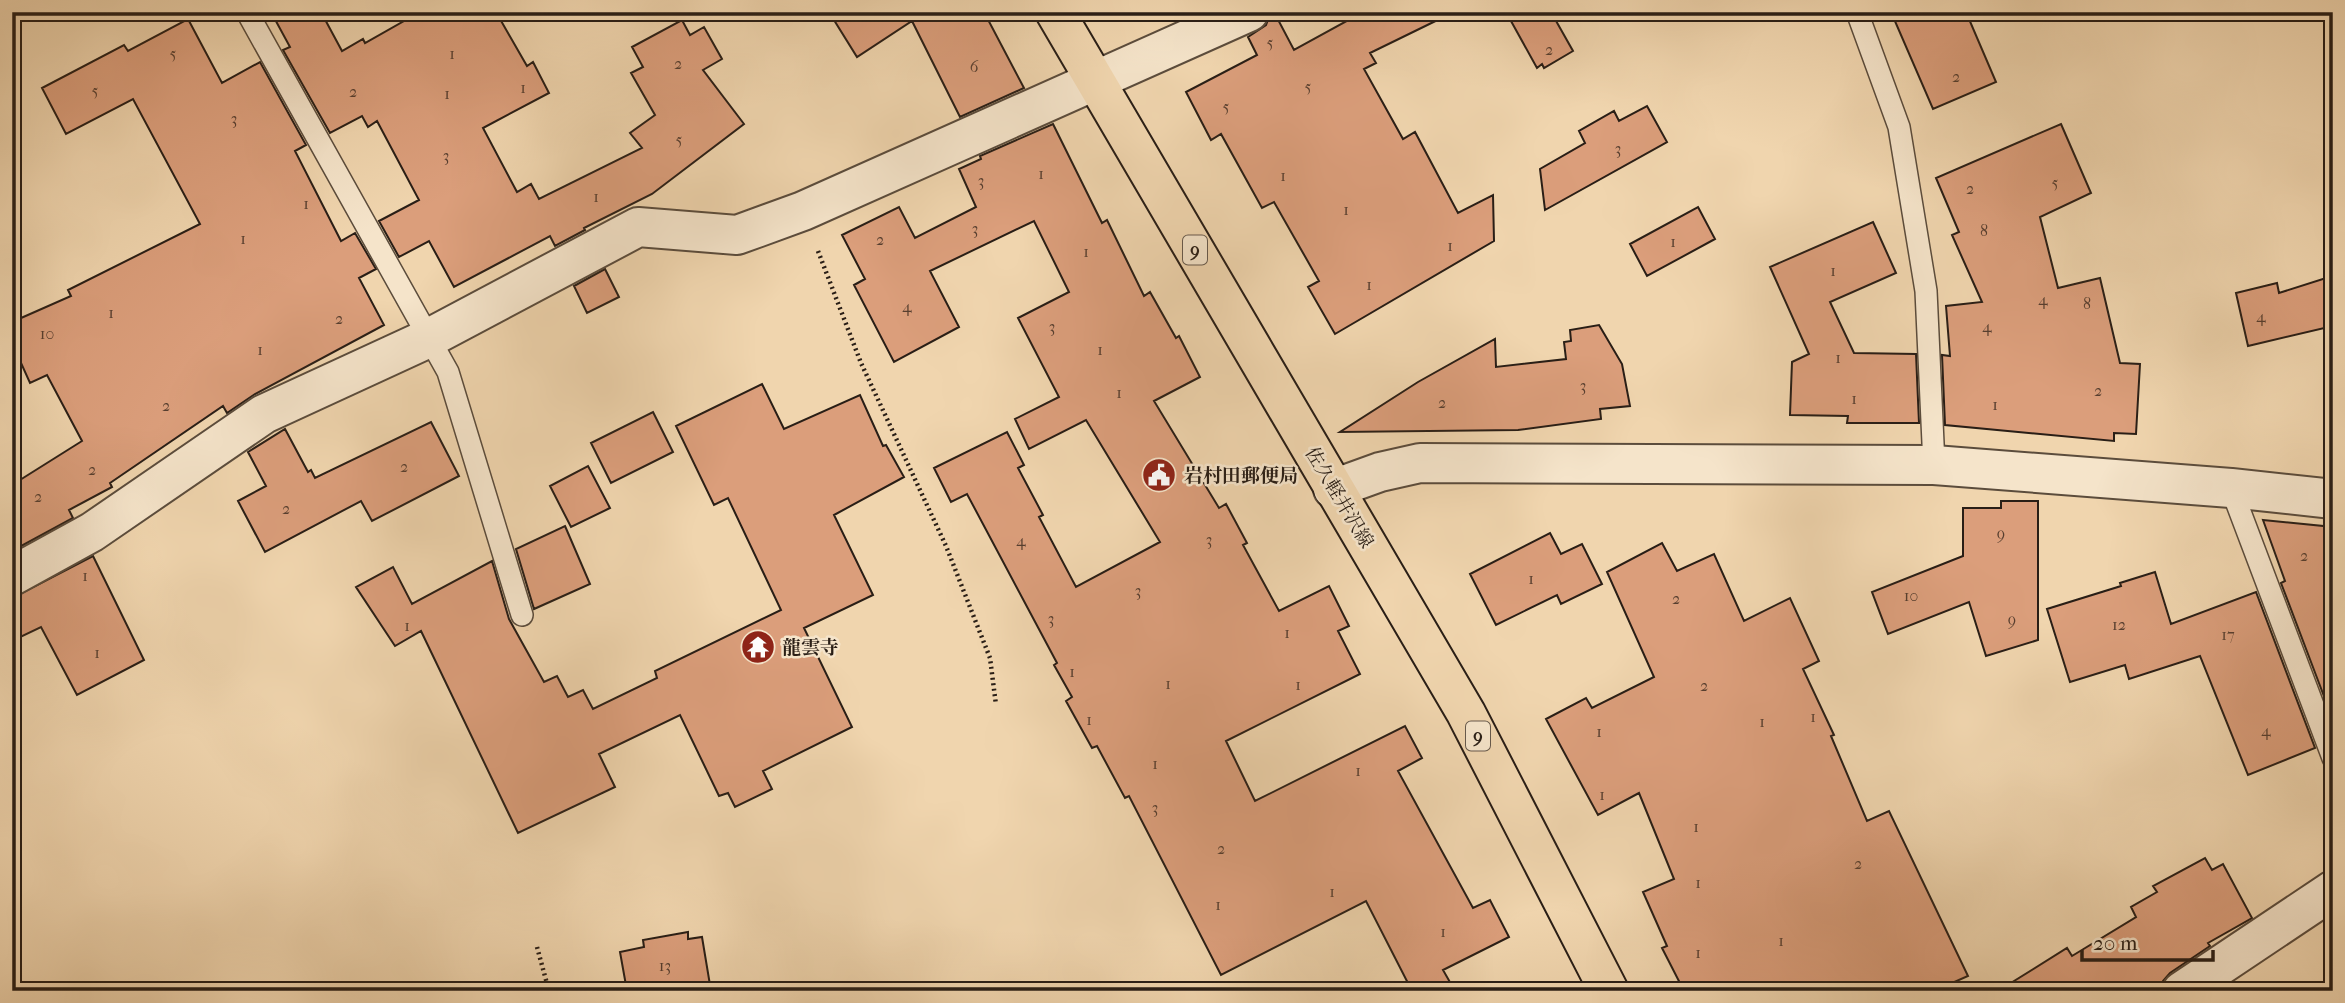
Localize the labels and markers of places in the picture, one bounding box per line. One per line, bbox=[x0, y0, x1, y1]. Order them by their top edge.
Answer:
public building icon: 岩村田郵便局 bbox=[1140, 456, 1178, 494]
place label: 岩村田郵便局 bbox=[1184, 465, 1298, 487]
temple icon: 龍雲寺 bbox=[739, 628, 777, 666]
place label: 龍雲寺 bbox=[782, 637, 839, 659]

